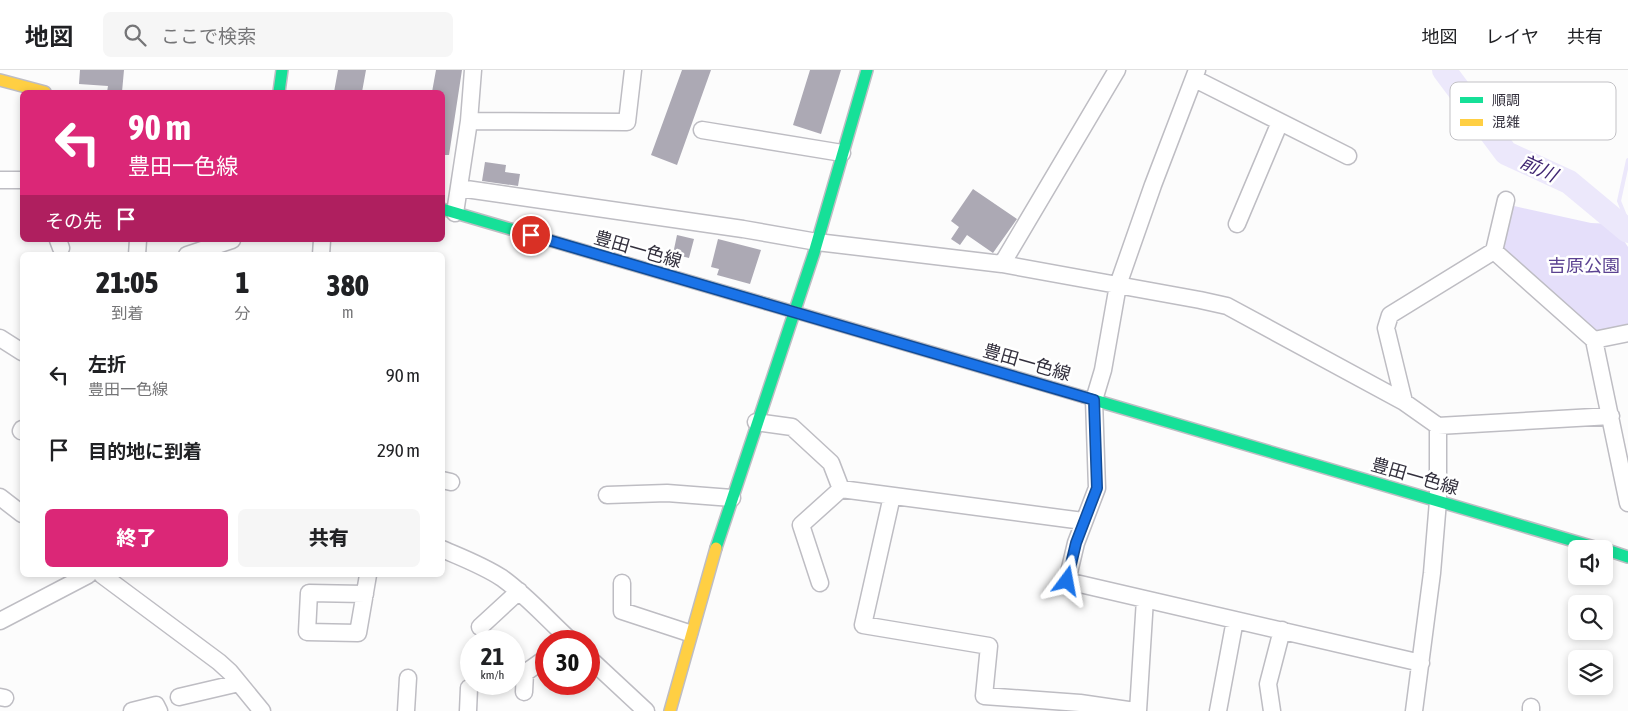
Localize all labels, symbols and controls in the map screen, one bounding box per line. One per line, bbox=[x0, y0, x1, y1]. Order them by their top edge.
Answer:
search box bbox=[103, 12, 453, 57]
icon: search bbox=[121, 21, 149, 49]
text: 地図 bbox=[25, 23, 73, 50]
text: ここで検索 bbox=[161, 25, 256, 47]
text: 地図 bbox=[1422, 26, 1458, 47]
text: レイヤ bbox=[1486, 26, 1539, 47]
text: 共有 bbox=[1567, 26, 1603, 47]
legend bbox=[1450, 82, 1616, 140]
text: 順調 bbox=[1492, 92, 1520, 108]
text: 90 m bbox=[128, 107, 191, 147]
icon: left bbox=[45, 110, 110, 175]
text: 混雑 bbox=[1492, 114, 1520, 130]
water label: 前川 bbox=[1517, 150, 1563, 187]
text: 豊田一色線 bbox=[128, 153, 238, 179]
icon: arrive bbox=[112, 205, 140, 233]
text: その先 bbox=[45, 210, 102, 232]
pin bbox=[510, 214, 552, 256]
icon: arrive bbox=[517, 221, 545, 249]
street label: 豊田一色線 bbox=[592, 227, 684, 271]
park label: 吉原公園 bbox=[1548, 255, 1620, 276]
text: 21:05 bbox=[96, 265, 158, 299]
text: 1 bbox=[235, 265, 250, 299]
text: 380 bbox=[327, 268, 369, 302]
text: m bbox=[342, 303, 354, 321]
text: 到着 bbox=[111, 304, 143, 322]
text: 分 bbox=[235, 304, 251, 322]
street label: 豊田一色線 bbox=[981, 340, 1073, 384]
text: 左折 bbox=[88, 353, 126, 375]
icon: left bbox=[45, 361, 73, 389]
text: 90 m bbox=[386, 364, 420, 386]
text: 豊田一色線 bbox=[88, 380, 168, 398]
icon: arrive bbox=[45, 436, 73, 464]
text: 290 m bbox=[377, 439, 420, 461]
text: 目的地に到着 bbox=[88, 440, 202, 462]
street label: 豊田一色線 bbox=[1369, 454, 1461, 498]
button: 終了 bbox=[45, 509, 228, 567]
button: 共有 bbox=[238, 509, 420, 567]
map controls bbox=[1568, 540, 1613, 695]
button: sound bbox=[1568, 540, 1613, 585]
position arrow bbox=[1040, 554, 1092, 606]
button: search bbox=[1568, 595, 1613, 640]
speed limit sign: 30 bbox=[535, 630, 600, 695]
text: 21 bbox=[481, 642, 504, 670]
button: layers bbox=[1568, 650, 1613, 695]
text: km/h bbox=[481, 668, 504, 682]

